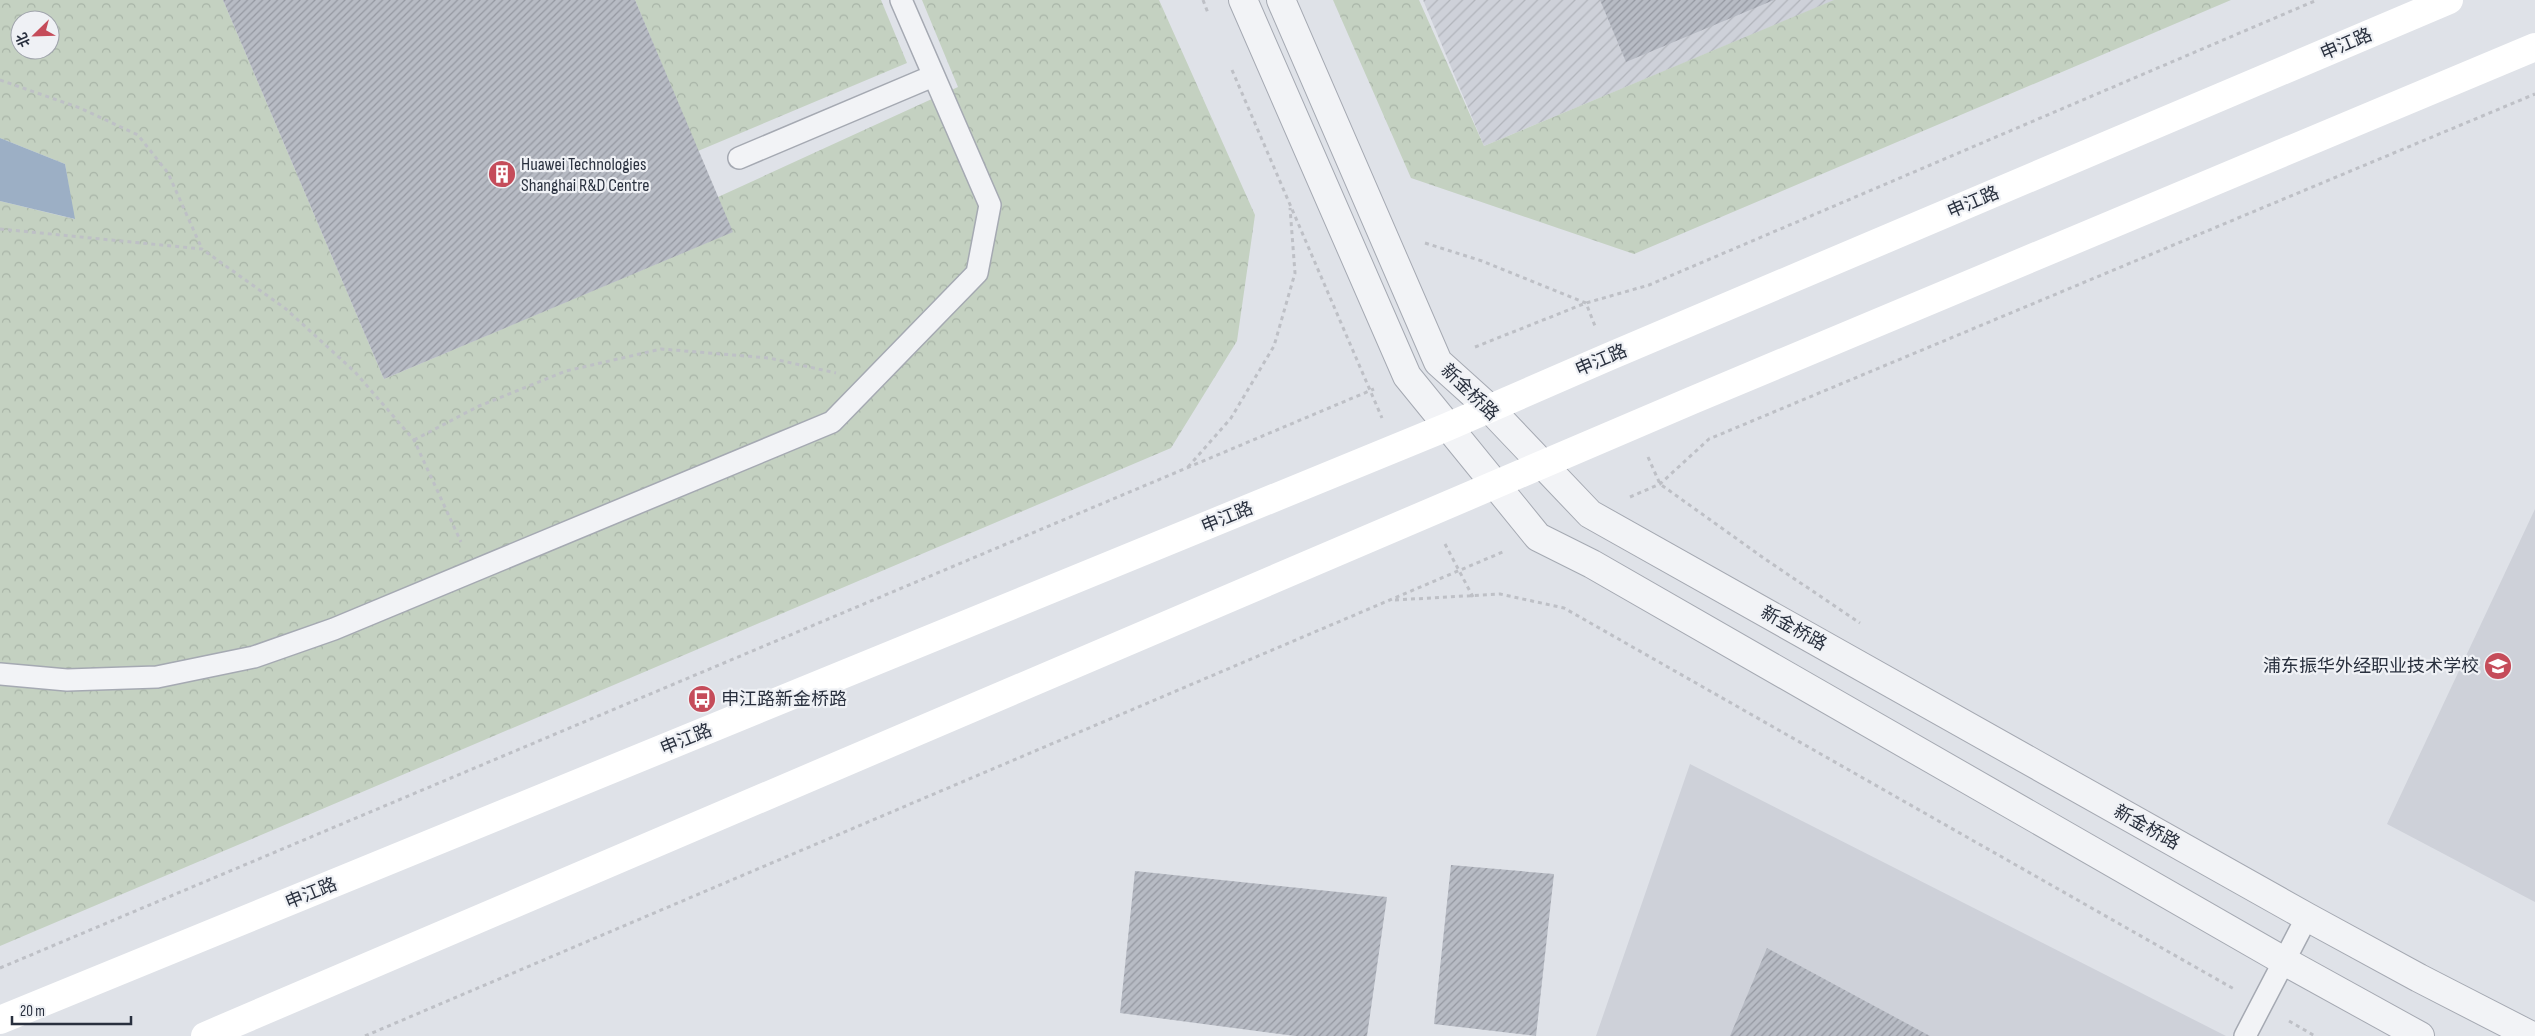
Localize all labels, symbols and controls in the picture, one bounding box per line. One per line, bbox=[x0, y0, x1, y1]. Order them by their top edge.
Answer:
north arrow bbox=[10, 10, 60, 60]
street label: 申江路 bbox=[2317, 24, 2375, 65]
text: 北 bbox=[13, 30, 34, 50]
place label: Huawei Technologies Shanghai R&D Centre bbox=[521, 154, 649, 196]
building icon: Huawei Technologies Shanghai R&D Centre bbox=[487, 159, 517, 189]
street label: 申江路 bbox=[1944, 182, 2002, 223]
street label: 申江路 bbox=[1572, 340, 1630, 381]
street label: 新金桥路 bbox=[1436, 360, 1503, 425]
street label: 申江路 bbox=[1198, 498, 1256, 537]
street label: 新金桥路 bbox=[1757, 602, 1830, 655]
school or university icon: 浦东振华外经职业技术学校 bbox=[2483, 651, 2513, 681]
place label: 浦东振华外经职业技术学校 bbox=[2263, 656, 2479, 677]
bus stop icon: 申江路新金桥路 bbox=[687, 684, 717, 714]
place label: 申江路新金桥路 bbox=[721, 689, 847, 710]
street label: 申江路 bbox=[657, 720, 715, 759]
street label: 新金桥路 bbox=[2110, 801, 2183, 854]
street label: 申江路 bbox=[282, 874, 340, 913]
scale bar bbox=[12, 994, 131, 1026]
text: 20 m bbox=[20, 1002, 45, 1021]

